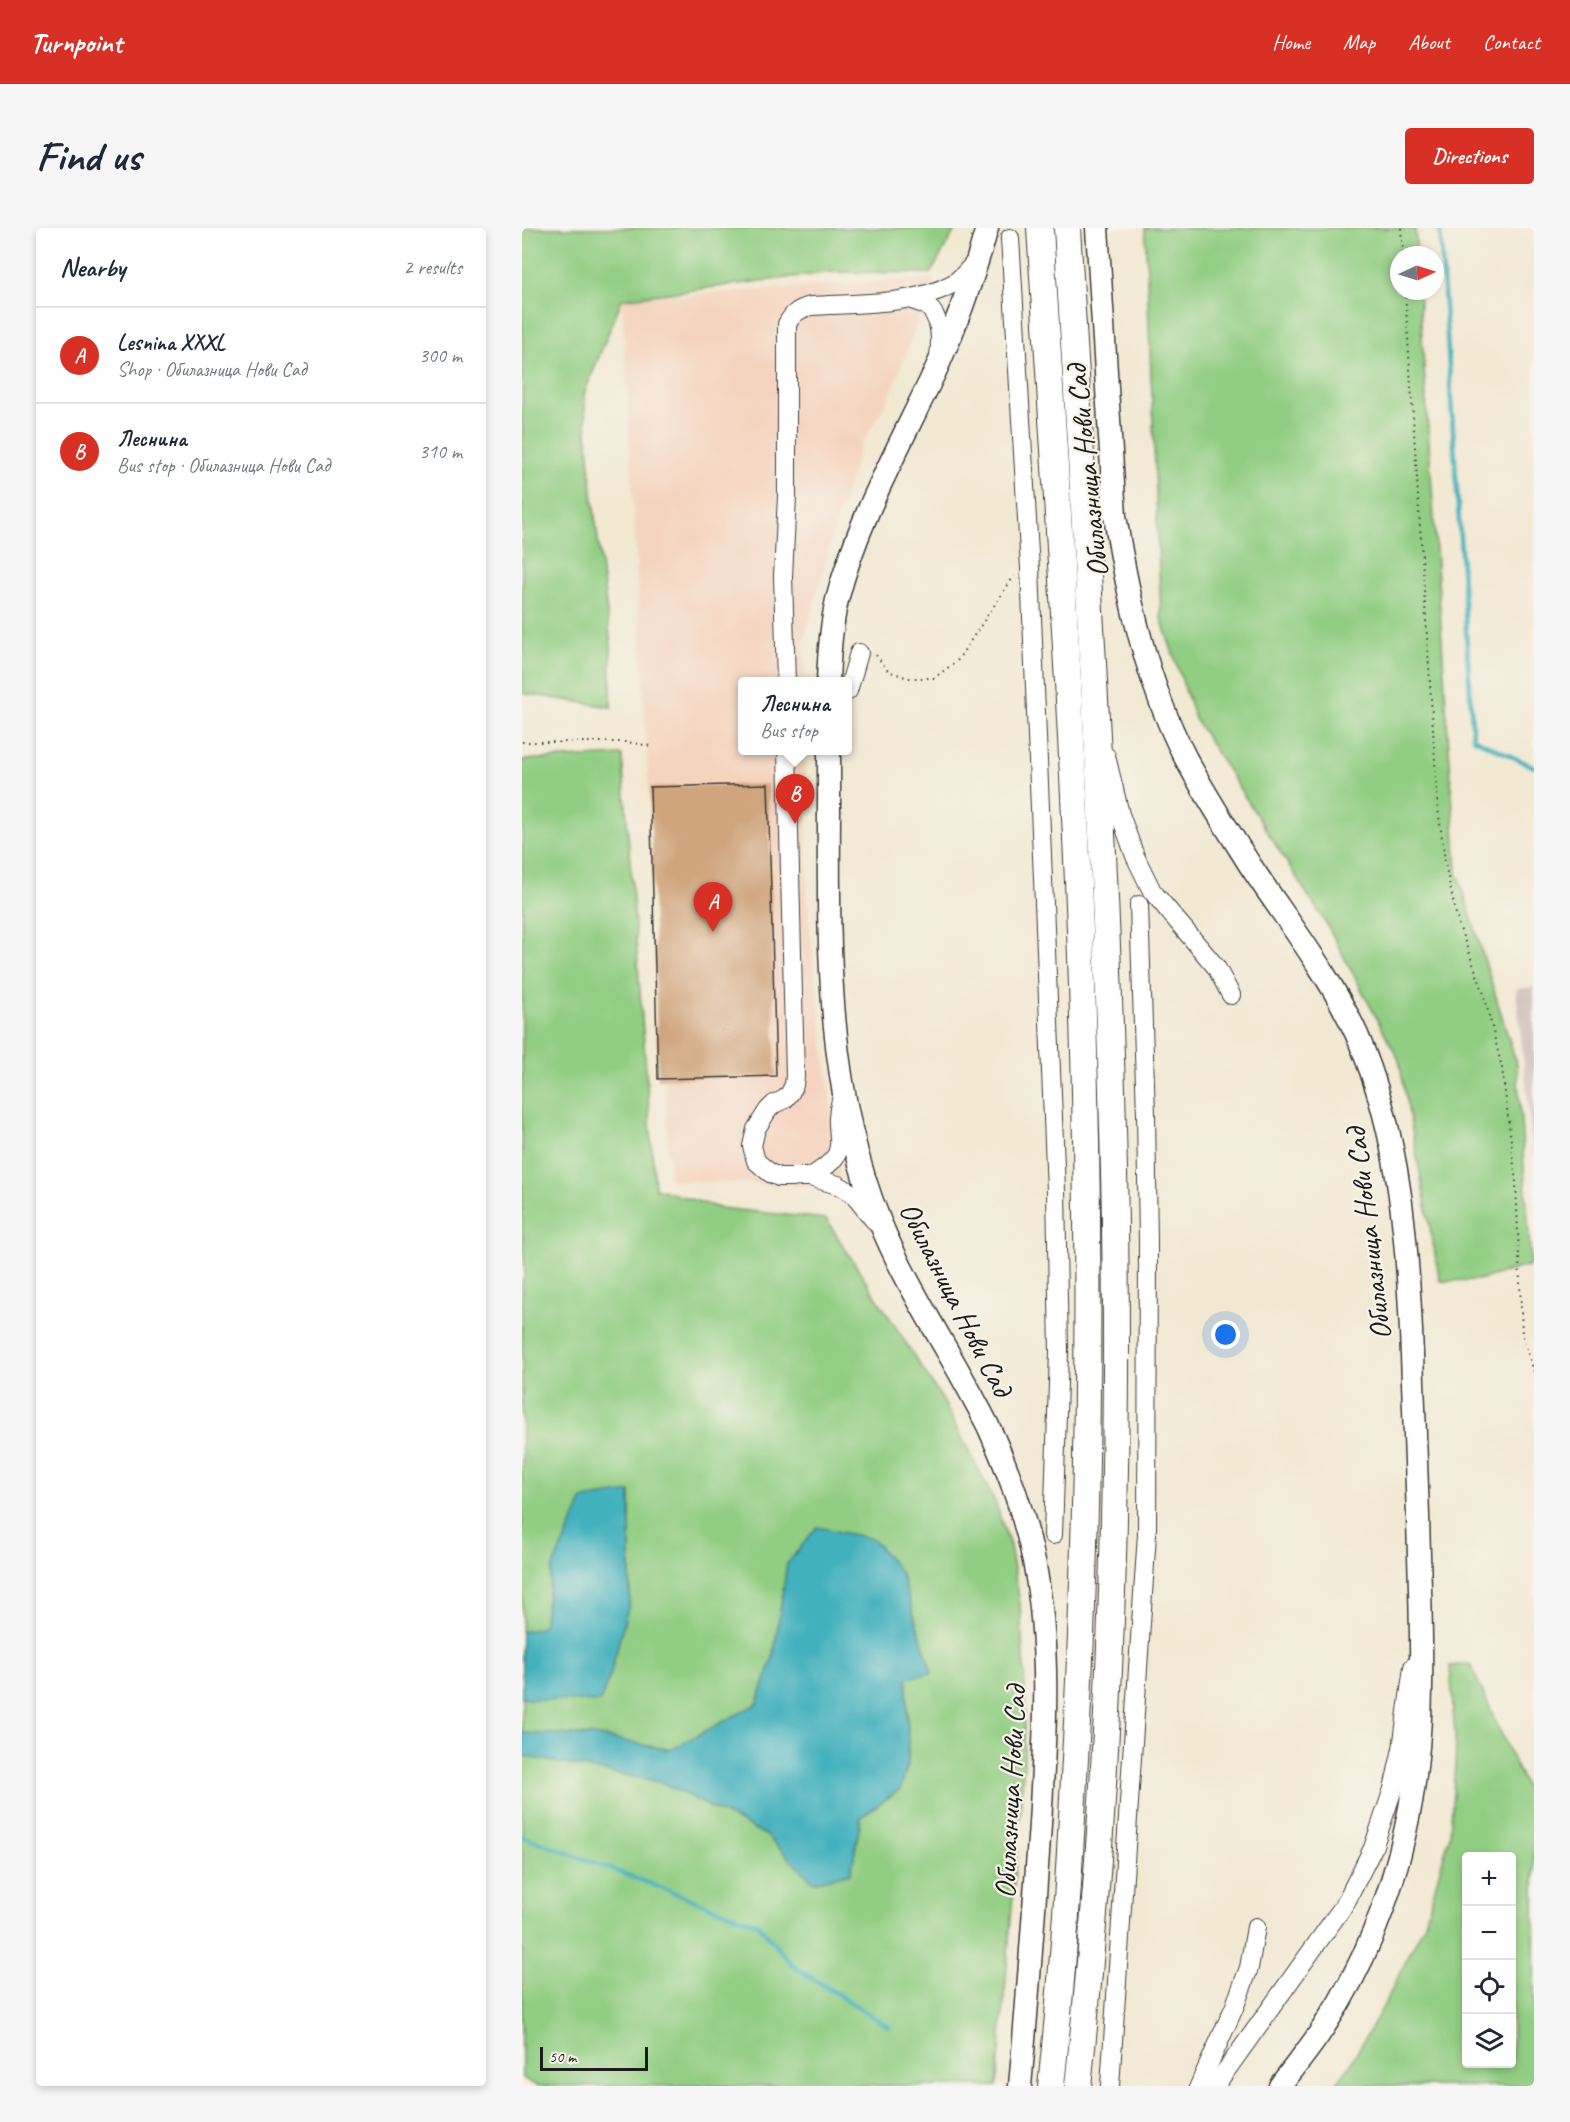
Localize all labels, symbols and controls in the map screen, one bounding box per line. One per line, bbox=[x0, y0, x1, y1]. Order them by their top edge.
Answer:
text: Turnpoint bbox=[30, 25, 122, 60]
text: Home bbox=[1272, 29, 1310, 55]
text: Map bbox=[1343, 29, 1375, 55]
text: About bbox=[1408, 29, 1450, 55]
text: Contact bbox=[1483, 29, 1540, 55]
button: Directions bbox=[1405, 128, 1534, 184]
text: Find us bbox=[36, 130, 141, 183]
north arrow bbox=[1390, 246, 1444, 300]
text: Nearby bbox=[60, 251, 125, 284]
text: 2 results bbox=[403, 255, 462, 280]
text: Lesnina XXXL bbox=[117, 329, 225, 357]
text: A bbox=[74, 343, 85, 368]
text: 300 m bbox=[419, 343, 462, 368]
text: Shop · Обилазница Нови Сад bbox=[117, 357, 306, 382]
street label: Обилазница Нови Сад bbox=[1057, 361, 1117, 579]
text: Леснина bbox=[117, 425, 187, 453]
text: B bbox=[74, 439, 85, 464]
text: 310 m bbox=[419, 439, 462, 464]
text: Bus stop · Обилазница Нови Сад bbox=[117, 453, 330, 478]
popup bbox=[738, 677, 852, 755]
text: Леснина bbox=[760, 690, 830, 718]
text: Bus stop bbox=[760, 718, 818, 743]
pin: B bbox=[776, 774, 814, 824]
pin: A bbox=[694, 882, 732, 932]
street label: Обилазница Нови Сад bbox=[1336, 1124, 1400, 1342]
street label: Обилазница Нови Сад bbox=[891, 1195, 1022, 1405]
your location bbox=[1211, 1320, 1240, 1349]
street label: Обилазница Нови Сад bbox=[985, 1682, 1035, 1899]
map controls bbox=[1462, 1852, 1516, 2068]
button: + bbox=[1462, 1852, 1516, 1906]
button: − bbox=[1462, 1906, 1516, 1960]
button: locate bbox=[1462, 1960, 1516, 2014]
button: layers bbox=[1462, 2014, 1516, 2068]
scale bar bbox=[540, 2044, 648, 2072]
text: 50 m bbox=[549, 2047, 576, 2067]

